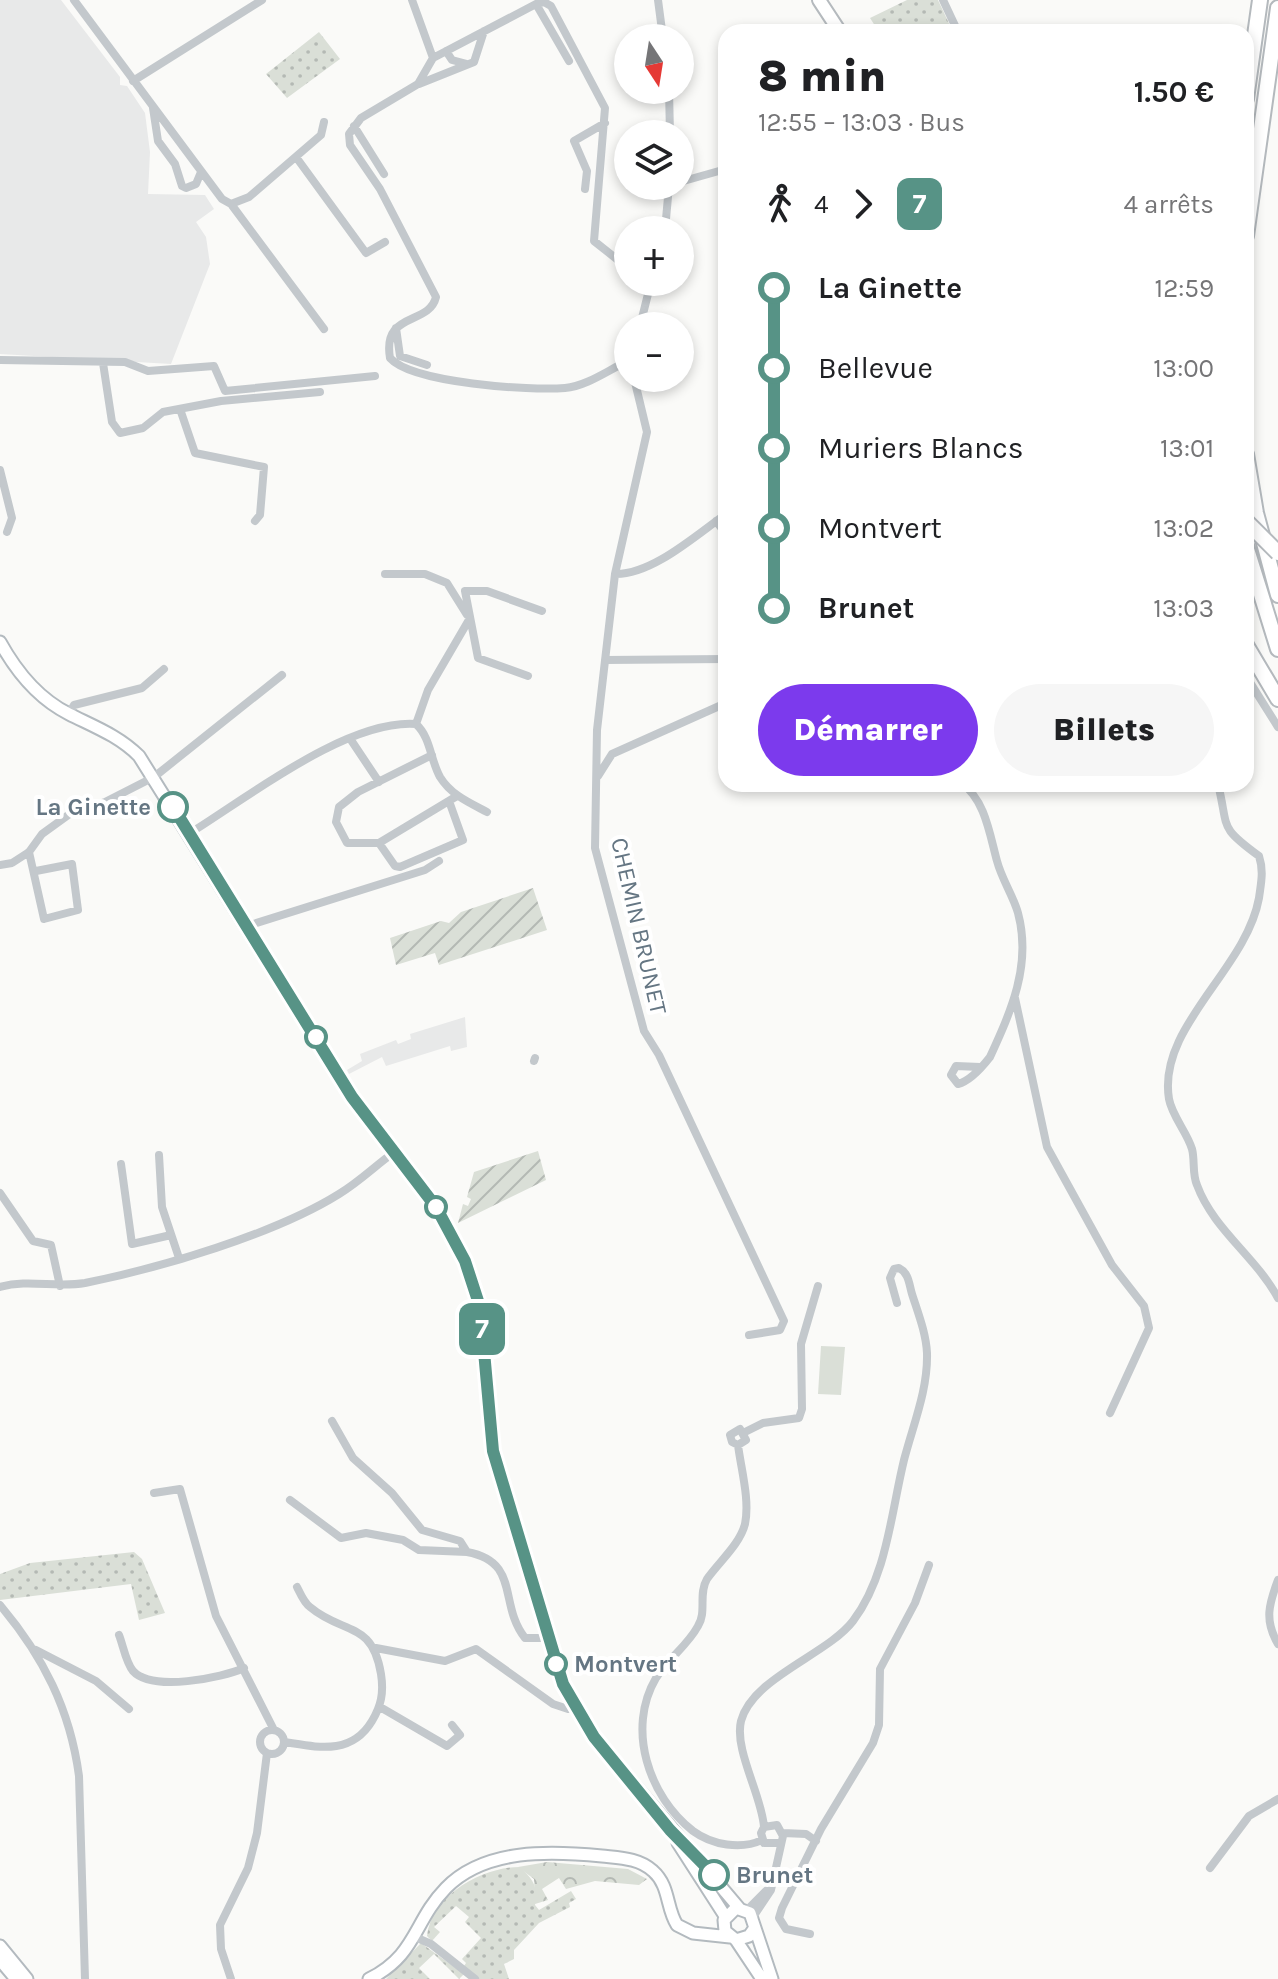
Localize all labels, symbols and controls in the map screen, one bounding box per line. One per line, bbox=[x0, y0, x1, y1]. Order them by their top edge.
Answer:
north arrow bbox=[614, 24, 694, 104]
map controls bbox=[614, 24, 694, 392]
text: 8 min bbox=[758, 51, 886, 102]
text: 1.50 € bbox=[1134, 74, 1214, 110]
text: 12:55 – 13:03 · Bus bbox=[758, 107, 965, 138]
button: layers bbox=[614, 120, 694, 200]
icon: walk bbox=[758, 182, 802, 226]
icon: forward bbox=[841, 182, 885, 226]
text: 7 bbox=[913, 187, 926, 220]
text: 4 bbox=[814, 189, 829, 220]
text: 4 arrêts bbox=[1123, 189, 1214, 220]
button: + bbox=[614, 216, 694, 296]
text: La Ginette bbox=[818, 270, 962, 306]
text: 12:59 bbox=[1155, 273, 1214, 304]
button: − bbox=[614, 312, 694, 392]
text: Bellevue bbox=[818, 350, 933, 386]
text: 13:00 bbox=[1153, 353, 1214, 384]
text: Muriers Blancs bbox=[818, 430, 1023, 466]
text: 13:01 bbox=[1160, 433, 1214, 464]
text: Montvert bbox=[818, 510, 942, 546]
text: 13:02 bbox=[1154, 513, 1214, 544]
text: Brunet bbox=[818, 590, 914, 626]
text: 13:03 bbox=[1153, 593, 1214, 624]
button: Démarrer bbox=[758, 684, 978, 776]
button: Billets bbox=[994, 684, 1214, 776]
marker: La Ginette bbox=[158, 792, 188, 822]
place label: La Ginette bbox=[36, 793, 151, 821]
street label: CHEMIN BRUNET bbox=[605, 835, 673, 1017]
unlabelled marker bbox=[305, 1026, 327, 1048]
unlabelled marker bbox=[425, 1196, 447, 1218]
line badge: 7 bbox=[456, 1303, 508, 1355]
text: 7 bbox=[475, 1312, 489, 1345]
place label: Montvert bbox=[574, 1650, 677, 1678]
marker: Montvert bbox=[545, 1653, 567, 1675]
marker: Brunet bbox=[699, 1860, 729, 1890]
place label: Brunet bbox=[736, 1861, 813, 1889]

